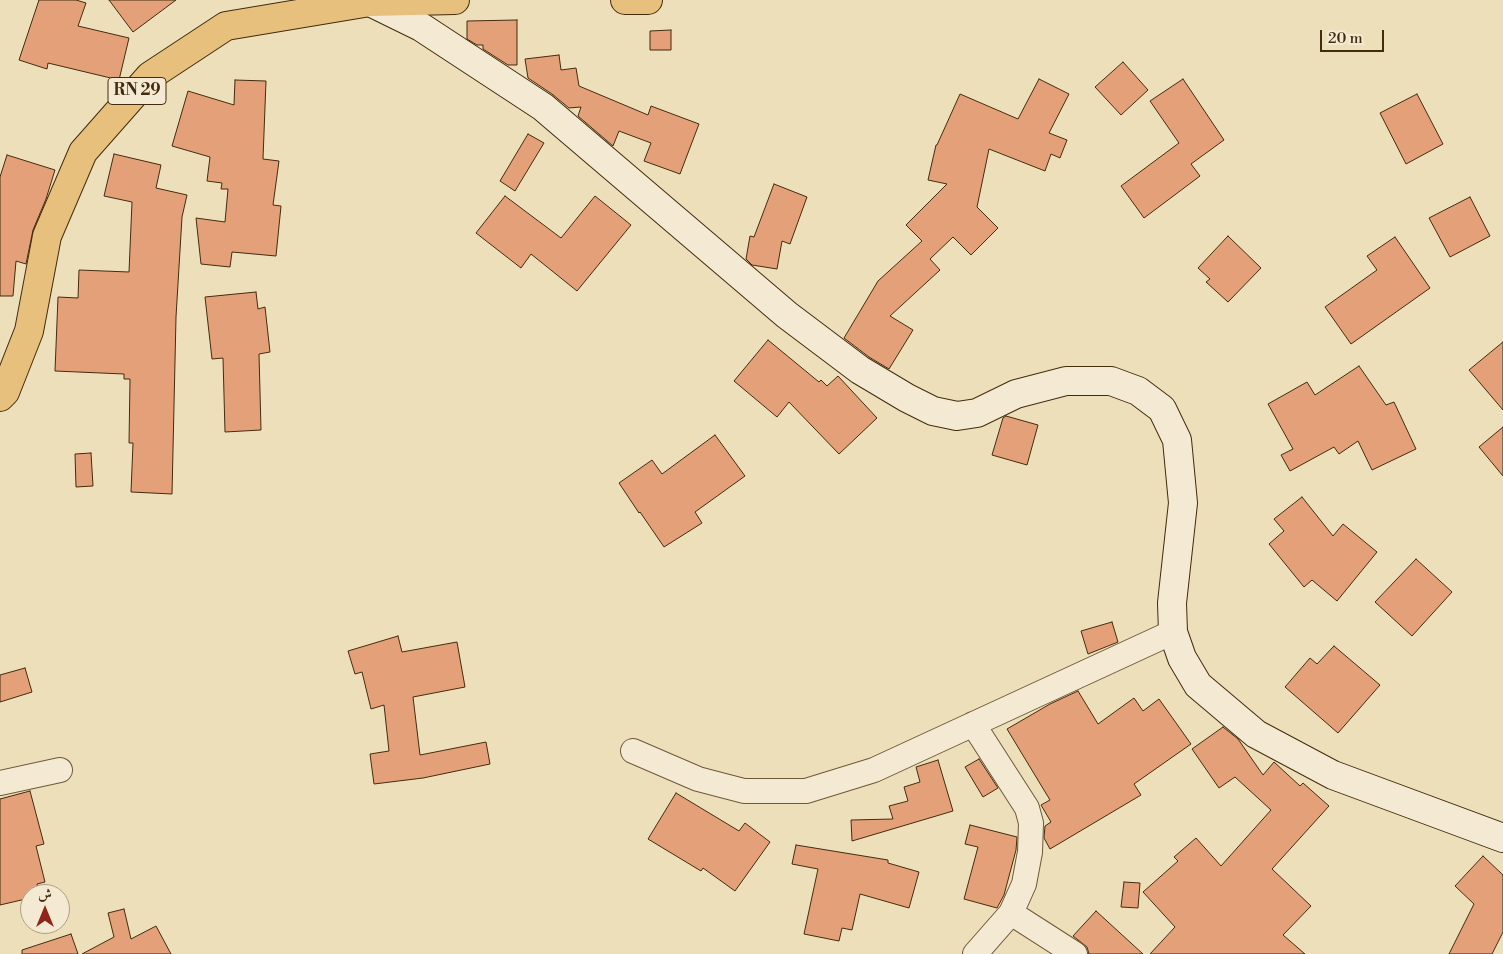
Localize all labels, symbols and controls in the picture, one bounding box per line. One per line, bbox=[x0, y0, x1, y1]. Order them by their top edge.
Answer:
scale bar bbox=[1323, 20, 1387, 52]
text: 20 m bbox=[1328, 29, 1363, 48]
road number: RN 29 bbox=[108, 78, 166, 104]
north arrow bbox=[20, 884, 70, 934]
text: ش bbox=[38, 886, 52, 904]

